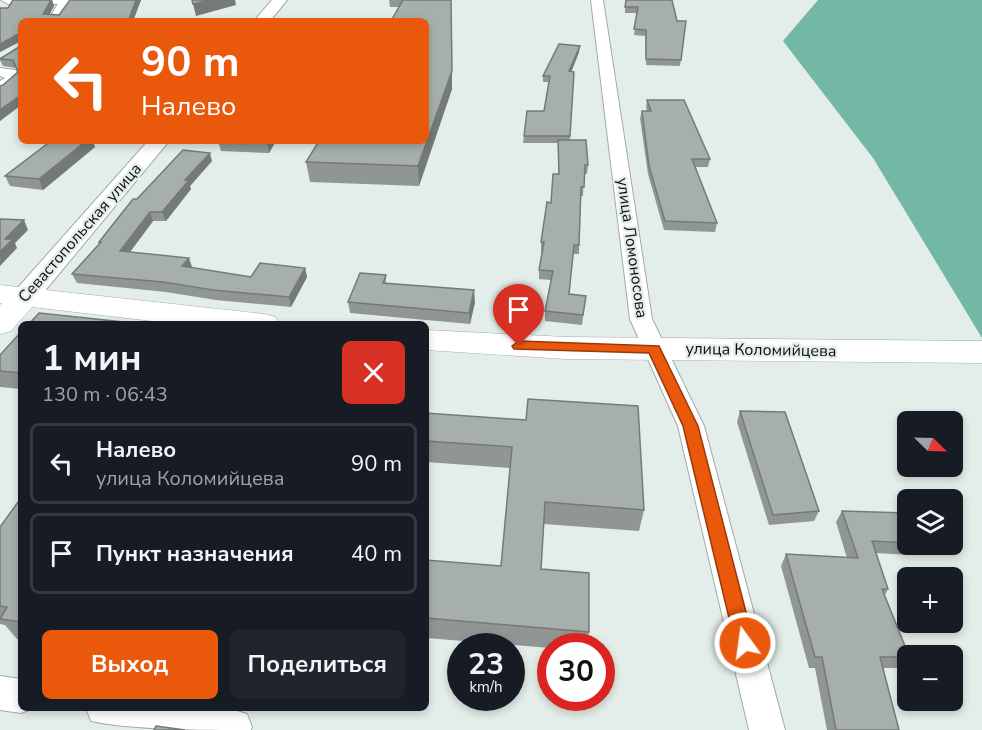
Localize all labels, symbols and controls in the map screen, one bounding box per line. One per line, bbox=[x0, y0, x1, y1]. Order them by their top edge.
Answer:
text: 90 m bbox=[141, 34, 240, 91]
icon: left bbox=[42, 42, 120, 120]
text: Налево bbox=[141, 88, 236, 125]
street label: Севастопольская улица bbox=[13, 158, 147, 308]
street label: улица Ломоносова bbox=[611, 176, 653, 320]
pin bbox=[493, 284, 544, 346]
icon: arrive bbox=[502, 293, 535, 326]
text: 1 мин bbox=[42, 334, 142, 383]
street label: улица Коломийцева bbox=[685, 338, 837, 362]
button: close bbox=[342, 341, 405, 404]
text: 130 m · 06:43 bbox=[42, 381, 168, 408]
north arrow bbox=[897, 411, 963, 477]
map controls bbox=[897, 411, 963, 711]
text: Налево bbox=[96, 435, 176, 465]
icon: left bbox=[45, 447, 78, 480]
text: 90 m bbox=[351, 449, 402, 479]
text: улица Коломийцева bbox=[96, 465, 285, 492]
button: layers bbox=[897, 489, 963, 555]
icon: arrive bbox=[45, 537, 78, 570]
text: Пункт назначения bbox=[96, 539, 294, 569]
text: 40 m bbox=[351, 539, 402, 569]
button: + bbox=[897, 567, 963, 633]
position arrow bbox=[713, 611, 777, 675]
button: Выход bbox=[42, 630, 218, 699]
button: Поделиться bbox=[230, 630, 405, 699]
speed limit sign: 30 bbox=[537, 633, 615, 711]
text: 23 bbox=[468, 644, 504, 685]
button: − bbox=[897, 645, 963, 711]
text: km/h bbox=[469, 677, 503, 697]

